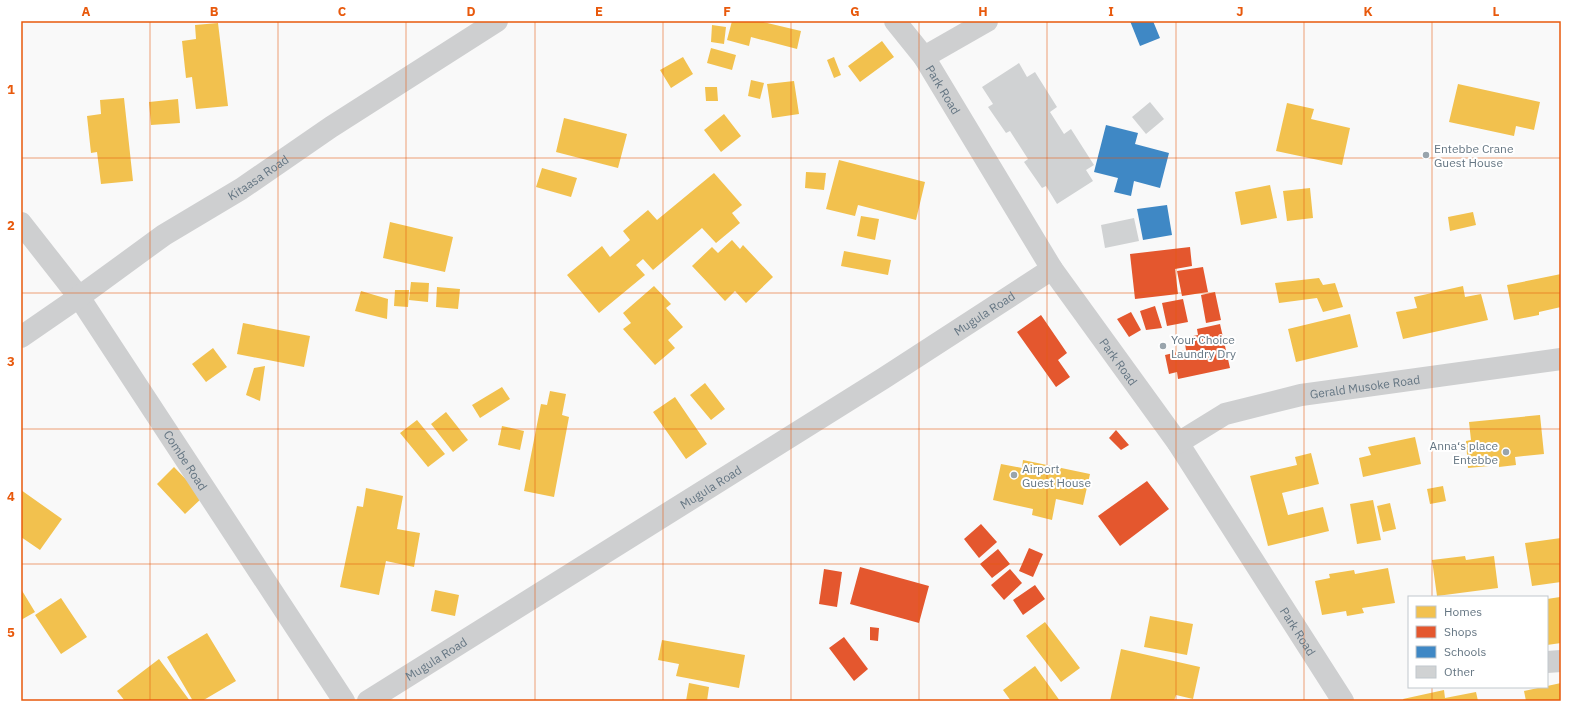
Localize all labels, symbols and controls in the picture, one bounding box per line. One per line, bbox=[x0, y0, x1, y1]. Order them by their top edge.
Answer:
text: A bbox=[82, 3, 91, 20]
text: B bbox=[210, 3, 219, 20]
text: C bbox=[338, 3, 347, 20]
text: D bbox=[466, 3, 476, 20]
text: E bbox=[595, 3, 603, 20]
text: F bbox=[723, 3, 731, 20]
text: G bbox=[850, 3, 860, 20]
text: H bbox=[978, 3, 988, 20]
text: I bbox=[1108, 3, 1114, 20]
text: J bbox=[1236, 3, 1244, 20]
text: K bbox=[1363, 3, 1373, 20]
text: L bbox=[1493, 3, 1500, 20]
street label: Park Road bbox=[923, 62, 964, 117]
text: 1 bbox=[7, 81, 15, 98]
place label: Entebbe Crane Guest House bbox=[1434, 141, 1514, 170]
marker: Entebbe Crane Guest House bbox=[1421, 150, 1431, 160]
street label: Kitaasa Road bbox=[225, 151, 291, 203]
text: 2 bbox=[7, 217, 15, 234]
street label: Mugula Road bbox=[951, 288, 1017, 338]
place label: Your Choice Laundry Dry bbox=[1171, 332, 1236, 361]
street label: Park Road bbox=[1097, 335, 1141, 388]
marker: Your Choice Laundry Dry bbox=[1158, 341, 1168, 351]
text: 3 bbox=[7, 353, 15, 370]
street label: Gerald Musoke Road bbox=[1309, 371, 1421, 401]
street label: Combe Road bbox=[161, 427, 211, 493]
place label: Anna‘s place Entebbe bbox=[1430, 438, 1498, 467]
marker: Anna‘s place Entebbe bbox=[1501, 447, 1511, 457]
place label: Airport Guest House bbox=[1022, 461, 1091, 490]
street label: Mugula Road bbox=[677, 462, 744, 512]
marker: Airport Guest House bbox=[1009, 470, 1019, 480]
text: 4 bbox=[7, 488, 15, 505]
legend bbox=[1408, 596, 1548, 688]
street label: Park Road bbox=[1277, 604, 1319, 658]
text: Homes bbox=[1444, 604, 1482, 619]
text: 5 bbox=[7, 624, 15, 641]
text: Shops bbox=[1444, 624, 1477, 639]
street label: Mugula Road bbox=[402, 634, 469, 683]
text: Schools bbox=[1444, 644, 1487, 659]
text: Other bbox=[1444, 664, 1475, 679]

